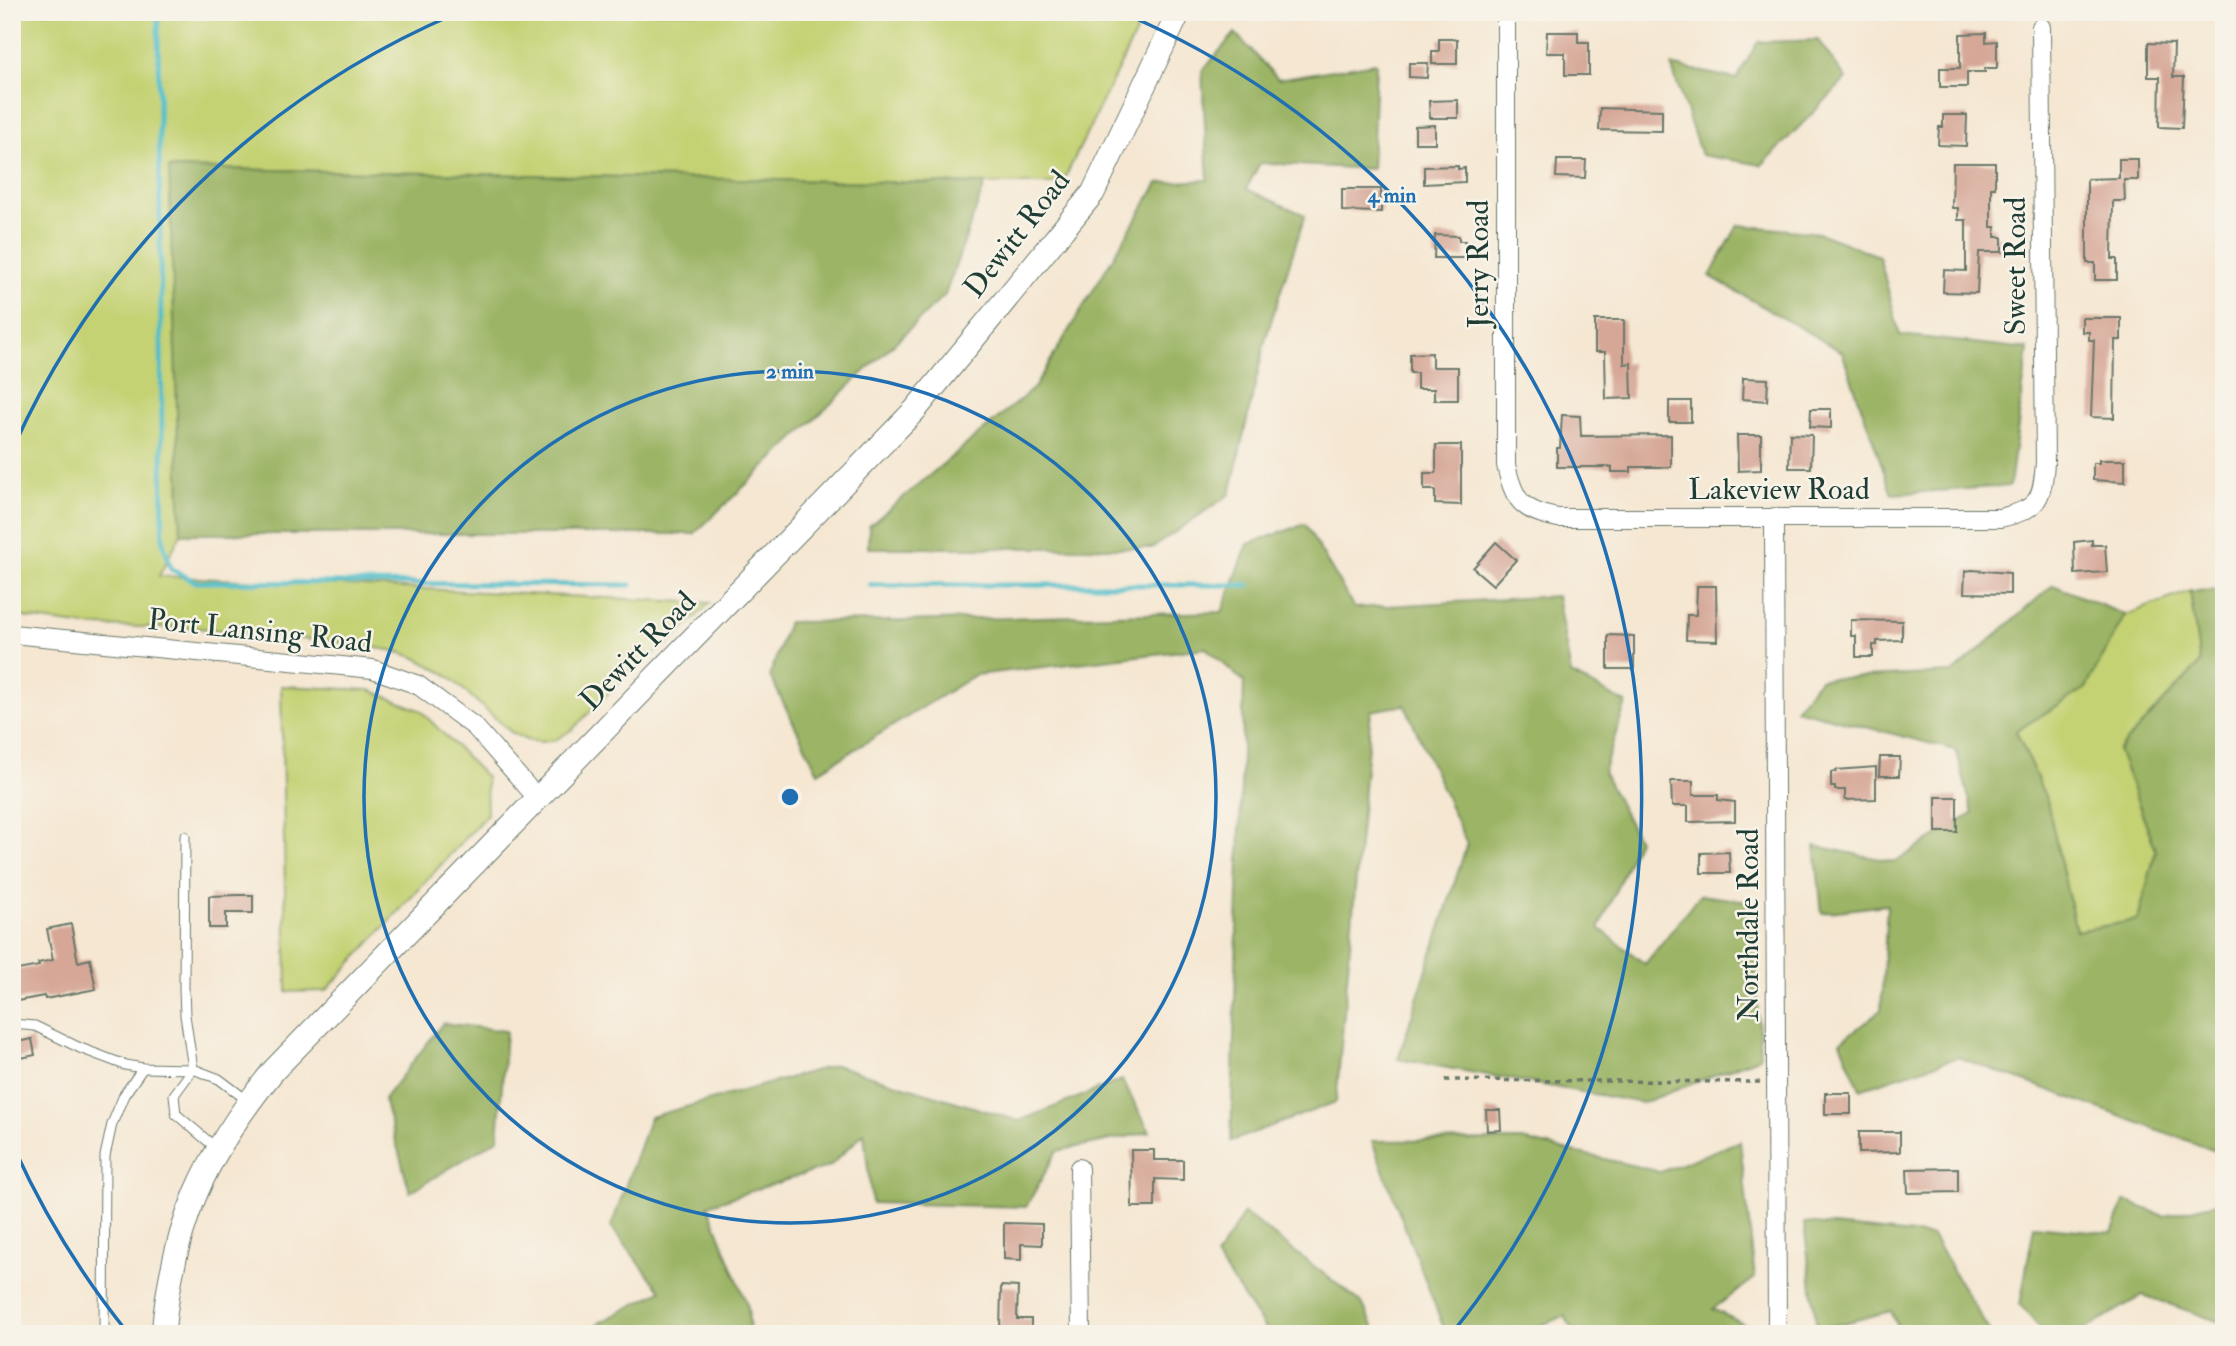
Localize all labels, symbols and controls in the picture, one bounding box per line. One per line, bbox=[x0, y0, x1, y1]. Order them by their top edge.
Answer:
street label: Dewitt Road bbox=[956, 163, 1078, 305]
text: 4 min bbox=[1367, 182, 1416, 209]
street label: Sweet Road bbox=[1997, 196, 2034, 335]
street label: Jerry Road bbox=[1460, 199, 1497, 329]
text: 2 min bbox=[766, 358, 814, 385]
street label: Lakeview Road bbox=[1688, 471, 1870, 508]
street label: Dewitt Road bbox=[572, 583, 704, 718]
street label: Port Lansing Road bbox=[146, 601, 374, 661]
centre of rings bbox=[778, 785, 802, 809]
street label: Northdale Road bbox=[1730, 828, 1767, 1022]

